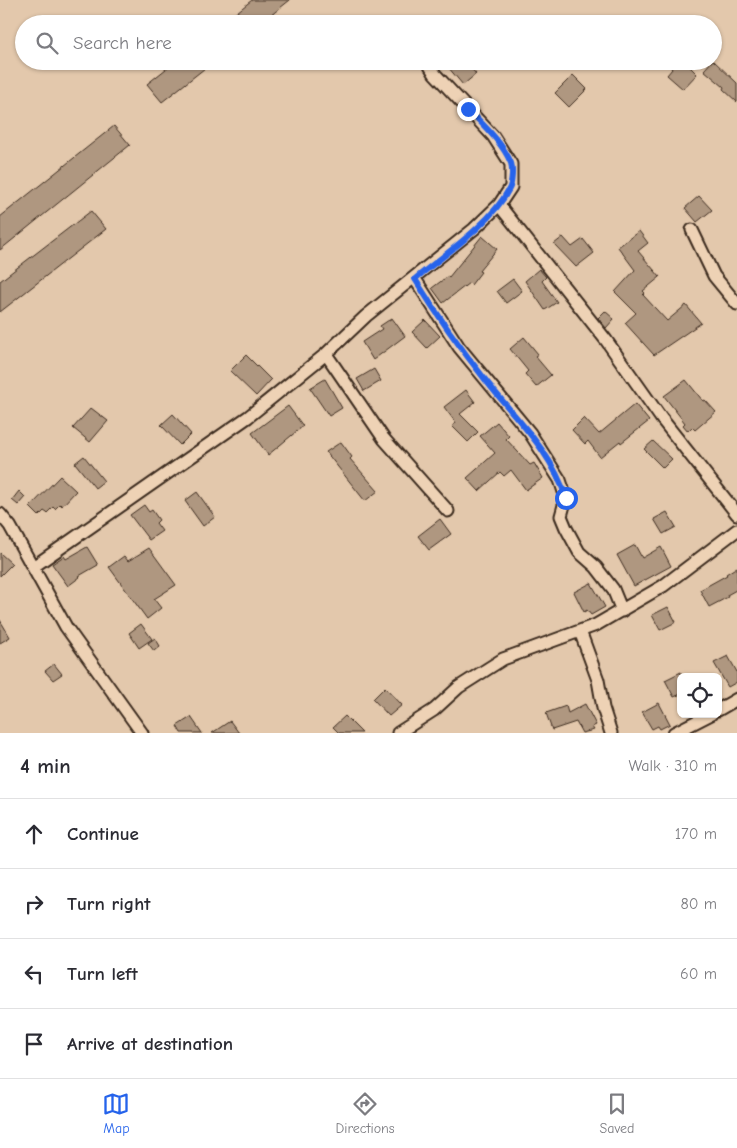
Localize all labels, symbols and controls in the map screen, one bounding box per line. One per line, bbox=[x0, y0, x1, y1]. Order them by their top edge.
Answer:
search box bbox=[15, 15, 722, 70]
icon: search bbox=[33, 29, 61, 57]
text: Search here bbox=[73, 32, 172, 54]
route end bbox=[457, 98, 480, 121]
route start bbox=[555, 487, 578, 510]
map controls bbox=[677, 673, 722, 718]
button: locate bbox=[677, 673, 722, 718]
text: 4 min bbox=[20, 754, 71, 778]
text: Walk · 310 m bbox=[628, 757, 717, 775]
icon: ahead bbox=[20, 820, 48, 848]
text: Continue bbox=[67, 823, 139, 845]
text: 170 m bbox=[675, 825, 717, 843]
icon: right bbox=[20, 890, 48, 918]
text: Turn right bbox=[67, 893, 151, 915]
text: 80 m bbox=[680, 895, 717, 913]
icon: left bbox=[20, 960, 48, 988]
text: Turn left bbox=[67, 963, 138, 985]
text: 60 m bbox=[680, 965, 717, 983]
icon: arrive bbox=[20, 1030, 48, 1058]
text: Arrive at destination bbox=[67, 1033, 233, 1055]
tab: Map bbox=[102, 1090, 130, 1137]
tab: Directions bbox=[335, 1090, 395, 1137]
tab: Saved bbox=[600, 1090, 635, 1137]

